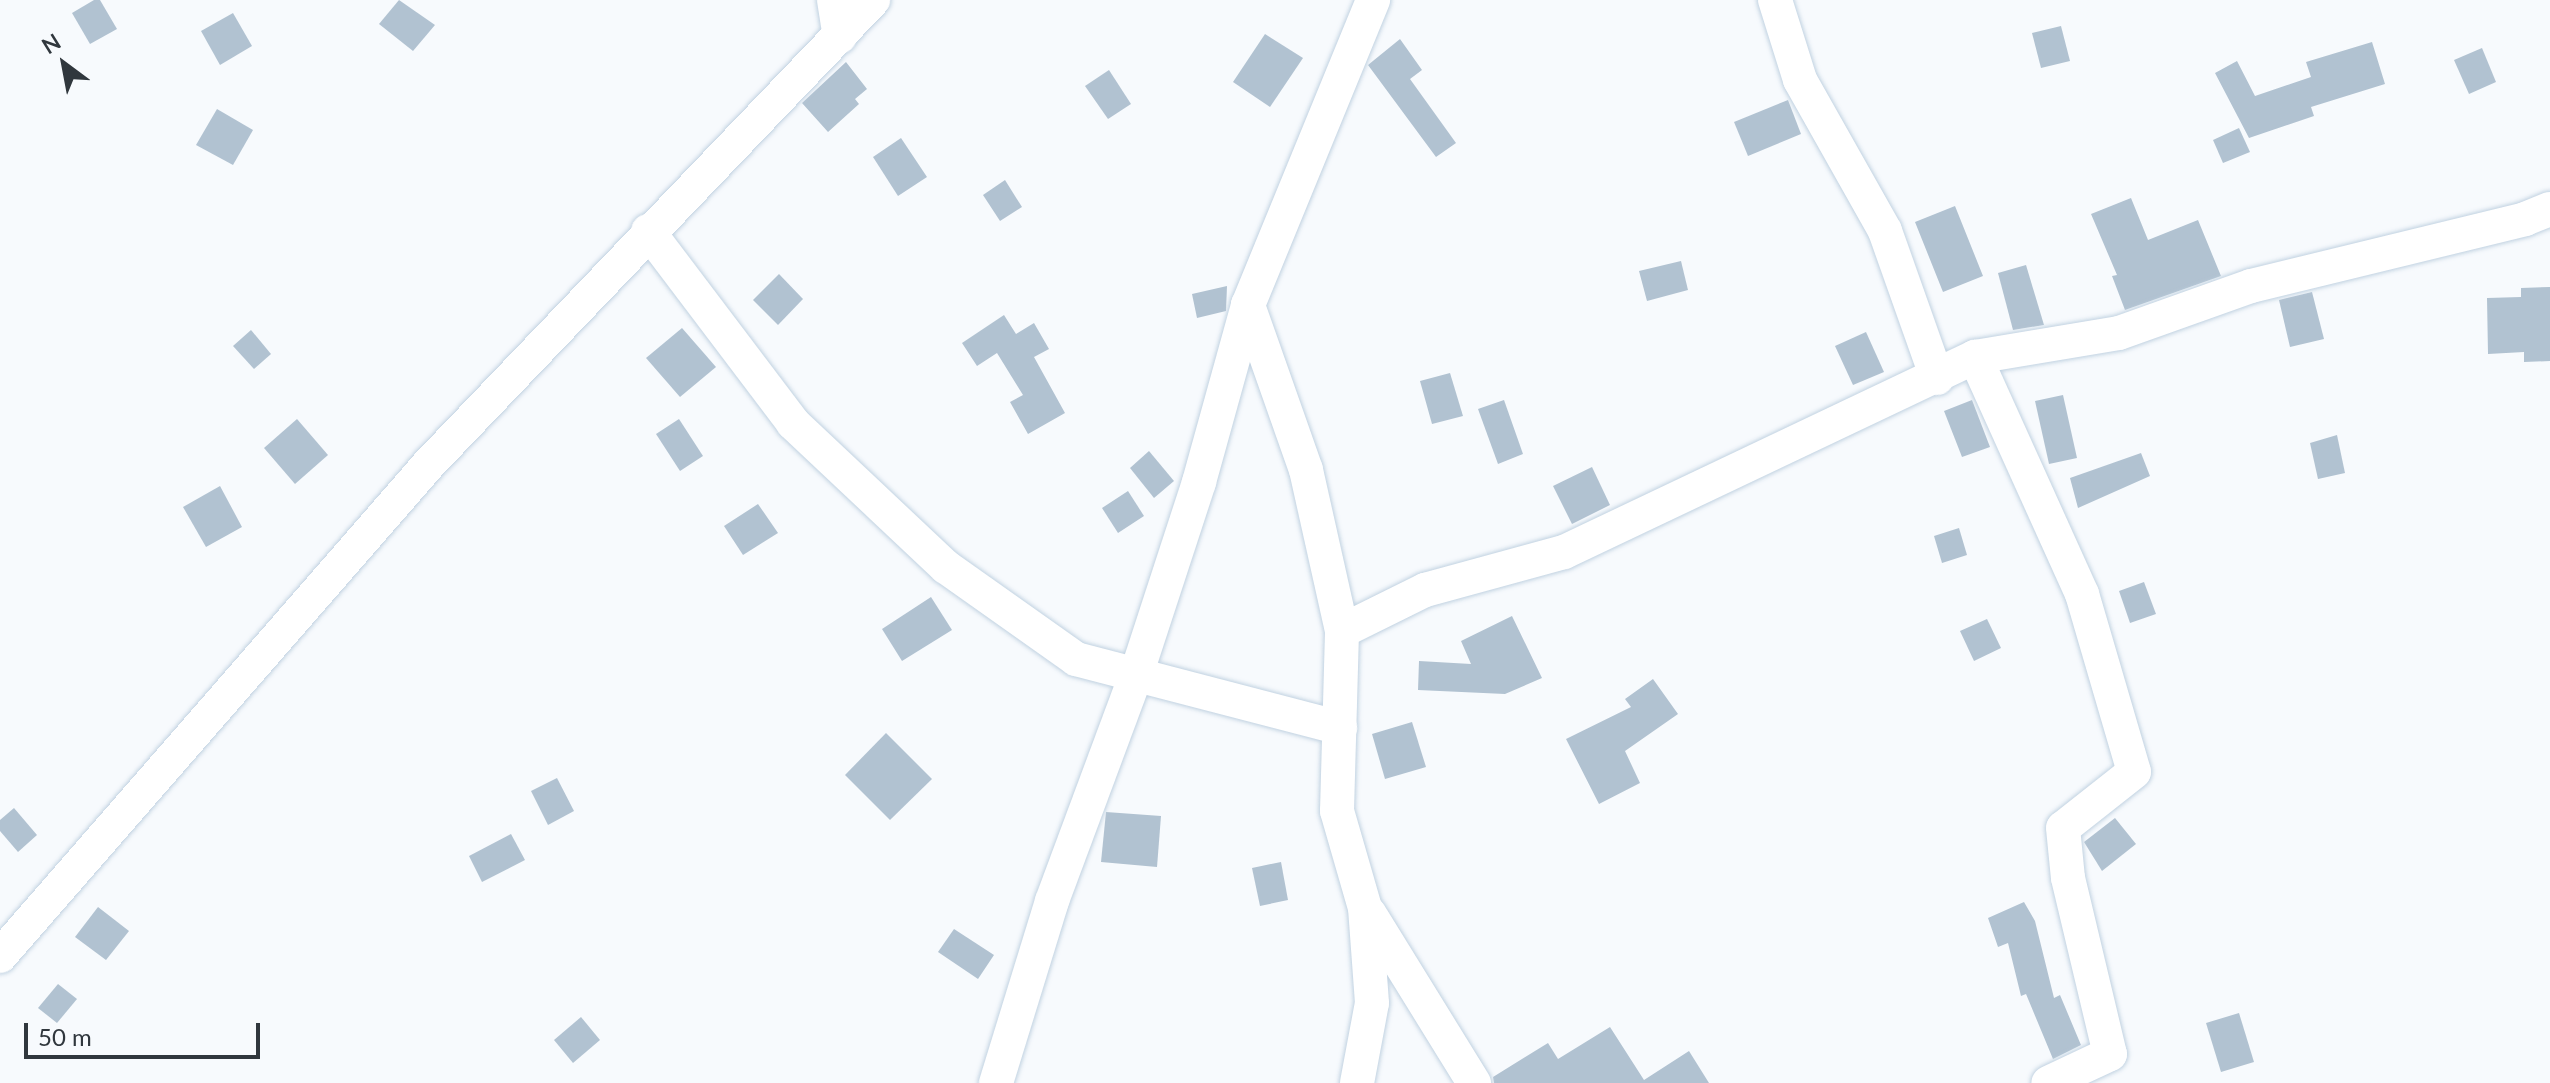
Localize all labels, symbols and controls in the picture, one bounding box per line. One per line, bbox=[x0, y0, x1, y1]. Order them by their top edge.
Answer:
north arrow bbox=[24, 24, 104, 104]
text: N bbox=[37, 27, 65, 59]
scale bar bbox=[28, 1007, 264, 1057]
text: 50 m bbox=[38, 1022, 92, 1051]

